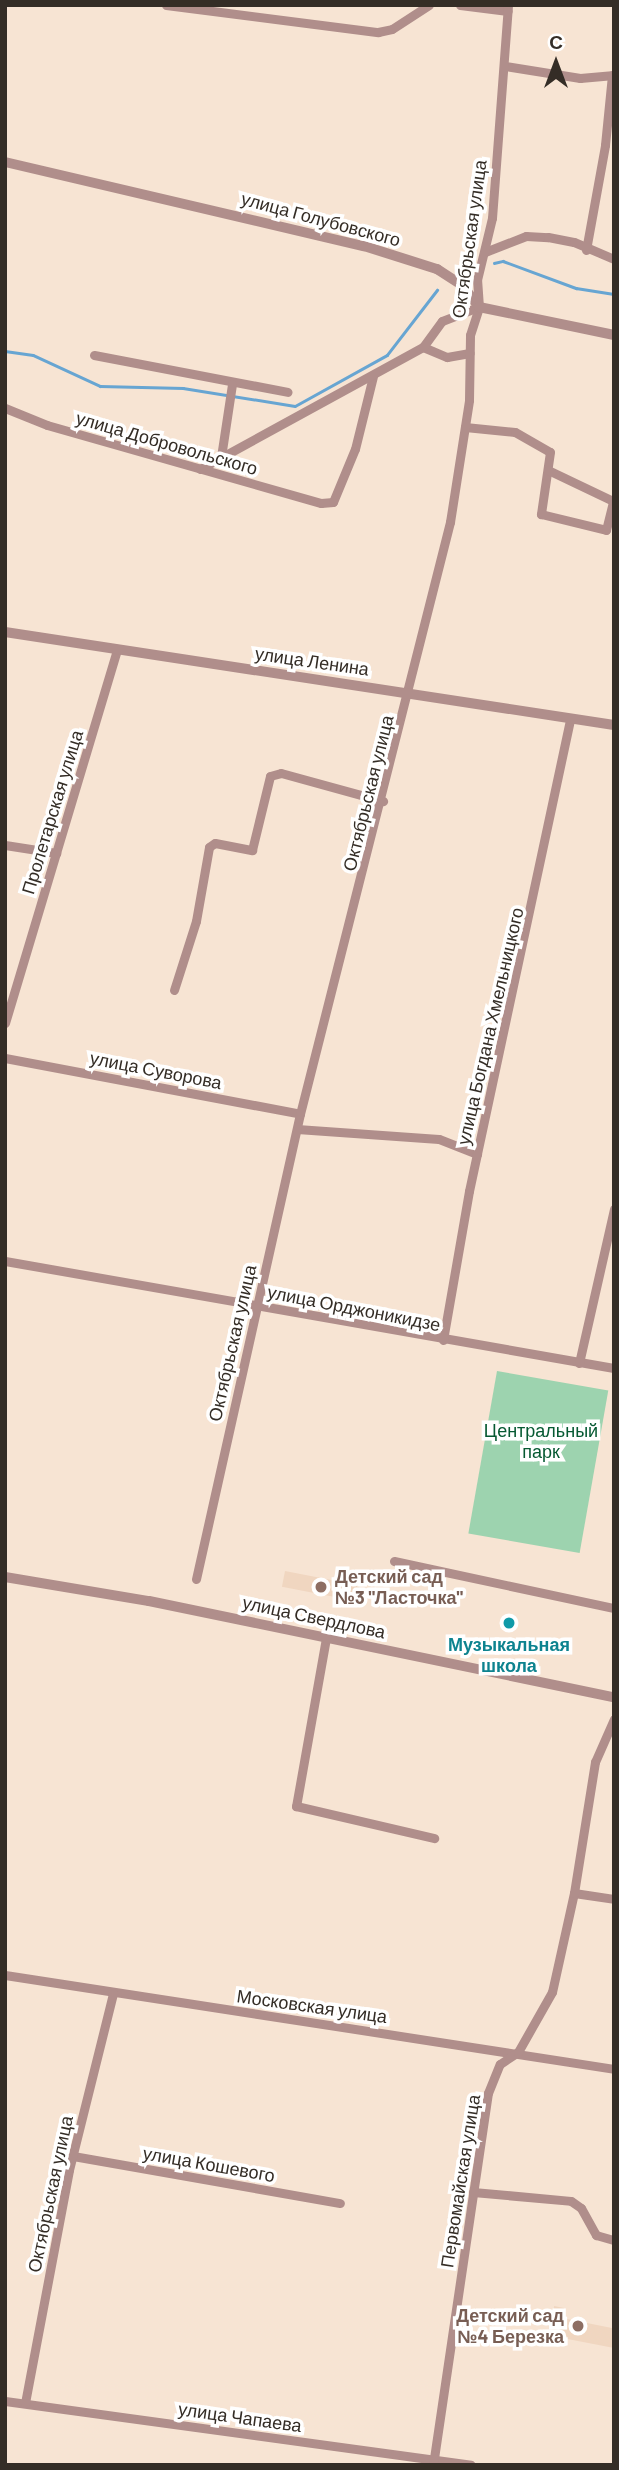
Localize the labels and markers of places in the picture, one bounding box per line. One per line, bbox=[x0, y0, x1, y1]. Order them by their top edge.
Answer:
place label: Детский сад №3 "Ласточка" bbox=[335, 1566, 463, 1608]
marker: Детский сад №3 "Ласточка" bbox=[313, 1579, 329, 1595]
marker: Музыкальная школа bbox=[501, 1615, 517, 1631]
place label: Музыкальная школа bbox=[448, 1634, 570, 1676]
place label: Детский сад №4 Березка bbox=[456, 2305, 564, 2348]
marker: Детский сад №4 Березка bbox=[570, 2318, 586, 2334]

